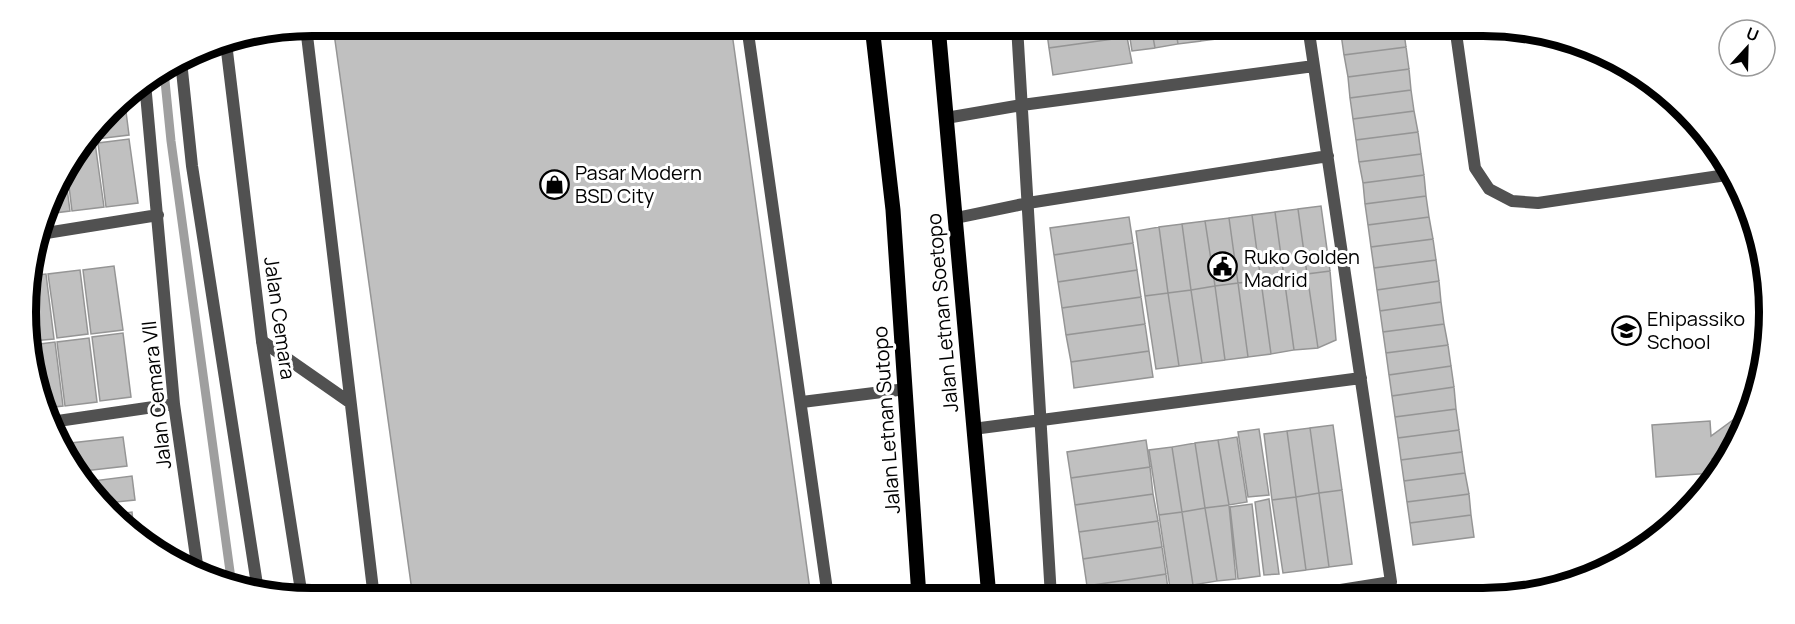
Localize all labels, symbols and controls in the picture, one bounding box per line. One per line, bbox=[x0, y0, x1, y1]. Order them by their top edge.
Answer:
north arrow bbox=[1717, 18, 1777, 78]
text: U bbox=[1743, 22, 1762, 46]
place label: Pasar Modern BSD City bbox=[575, 159, 702, 209]
shop icon: Pasar Modern BSD City bbox=[538, 168, 570, 200]
street label: Jalan Letnan Soetopo bbox=[920, 212, 964, 414]
place label: Ruko Golden Madrid bbox=[1244, 243, 1360, 293]
public building icon: Ruko Golden Madrid bbox=[1207, 251, 1239, 283]
street label: Jalan Cemara bbox=[258, 255, 302, 381]
place label: Ehipassiko School bbox=[1647, 305, 1745, 355]
school or university icon: Ehipassiko School bbox=[1610, 314, 1642, 346]
street label: Jalan Cemara VII bbox=[135, 319, 177, 471]
street label: Jalan Letnan Sutopo bbox=[866, 325, 906, 515]

